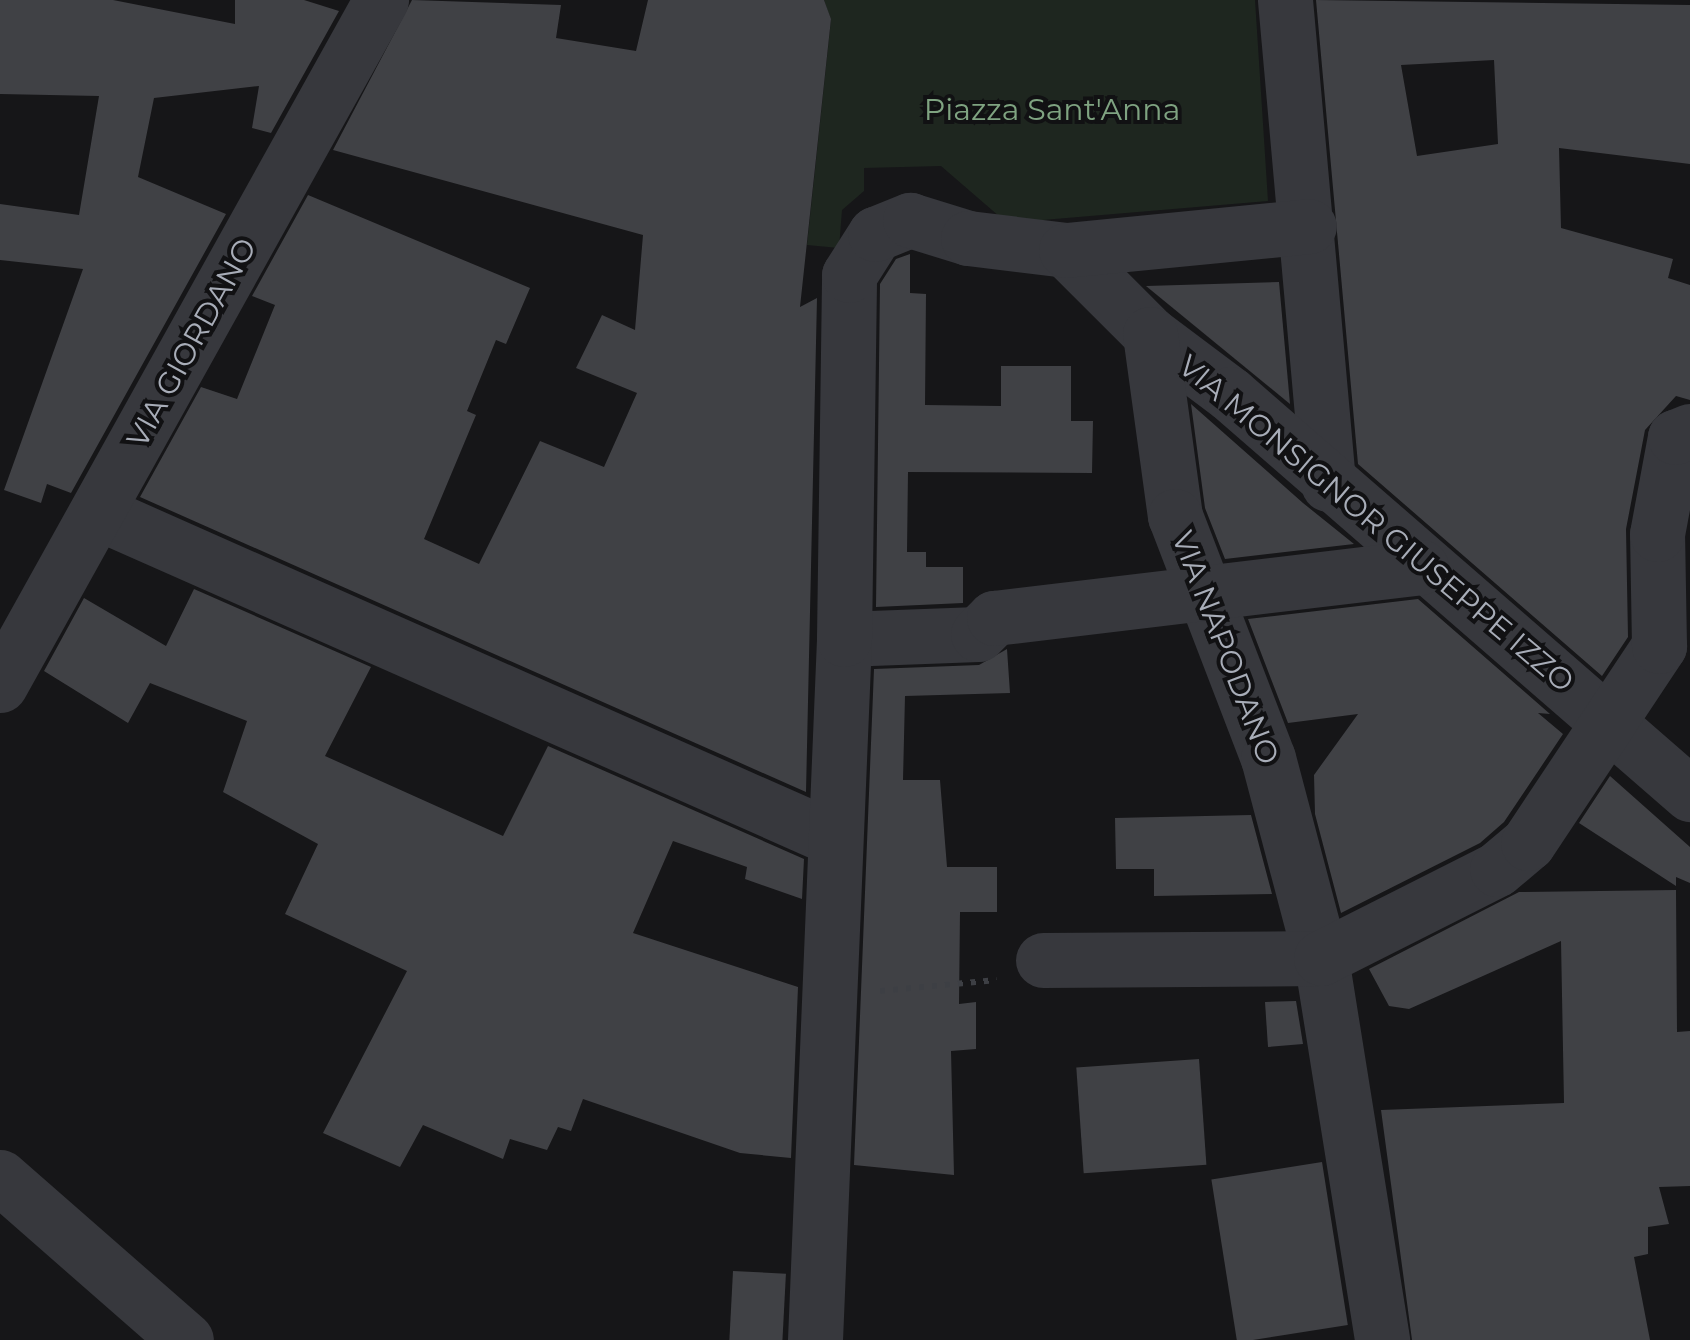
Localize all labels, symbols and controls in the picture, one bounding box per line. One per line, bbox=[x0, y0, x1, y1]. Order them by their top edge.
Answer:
park label: Piazza Sant'Anna bbox=[924, 92, 1180, 128]
street label: VIA GIORDANO bbox=[120, 232, 264, 454]
street label: VIA MONSIGNOR GIUSEPPE IZZO bbox=[1171, 348, 1581, 700]
street label: VIA NAPODANO bbox=[1164, 526, 1286, 770]

